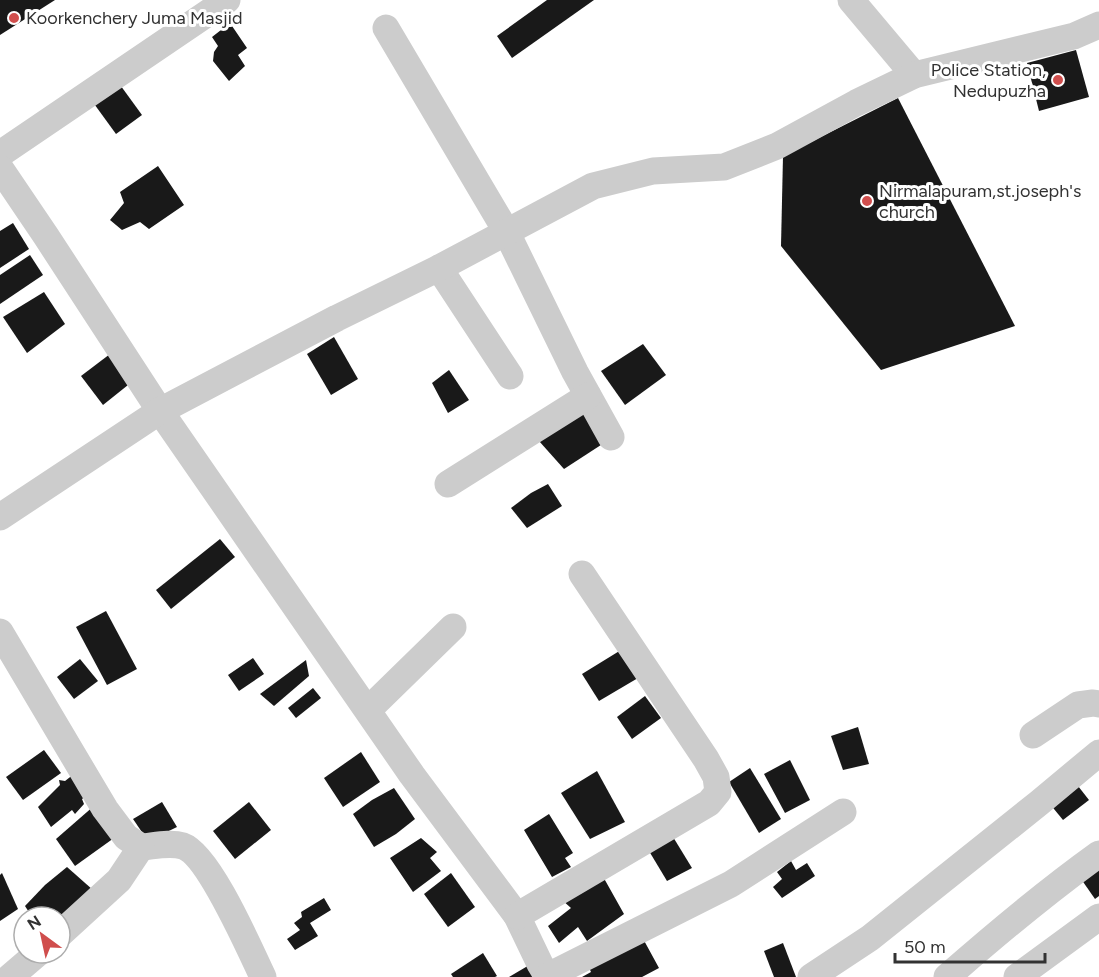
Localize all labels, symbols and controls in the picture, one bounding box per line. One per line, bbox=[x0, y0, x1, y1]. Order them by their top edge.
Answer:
place label: Koorkenchery Juma Masjid bbox=[26, 7, 242, 29]
marker: Koorkenchery Juma Masjid bbox=[7, 11, 21, 25]
place label: Police Station, Nedupuzha bbox=[931, 59, 1046, 102]
marker: Police Station, Nedupuzha bbox=[1051, 73, 1065, 87]
place label: Nirmalapuram,st.joseph's church bbox=[879, 180, 1081, 223]
marker: Nirmalapuram,st.joseph's church bbox=[860, 194, 874, 208]
north arrow bbox=[12, 905, 72, 965]
text: N bbox=[24, 912, 44, 934]
scale bar bbox=[895, 926, 1045, 964]
text: 50 m bbox=[904, 936, 946, 958]

